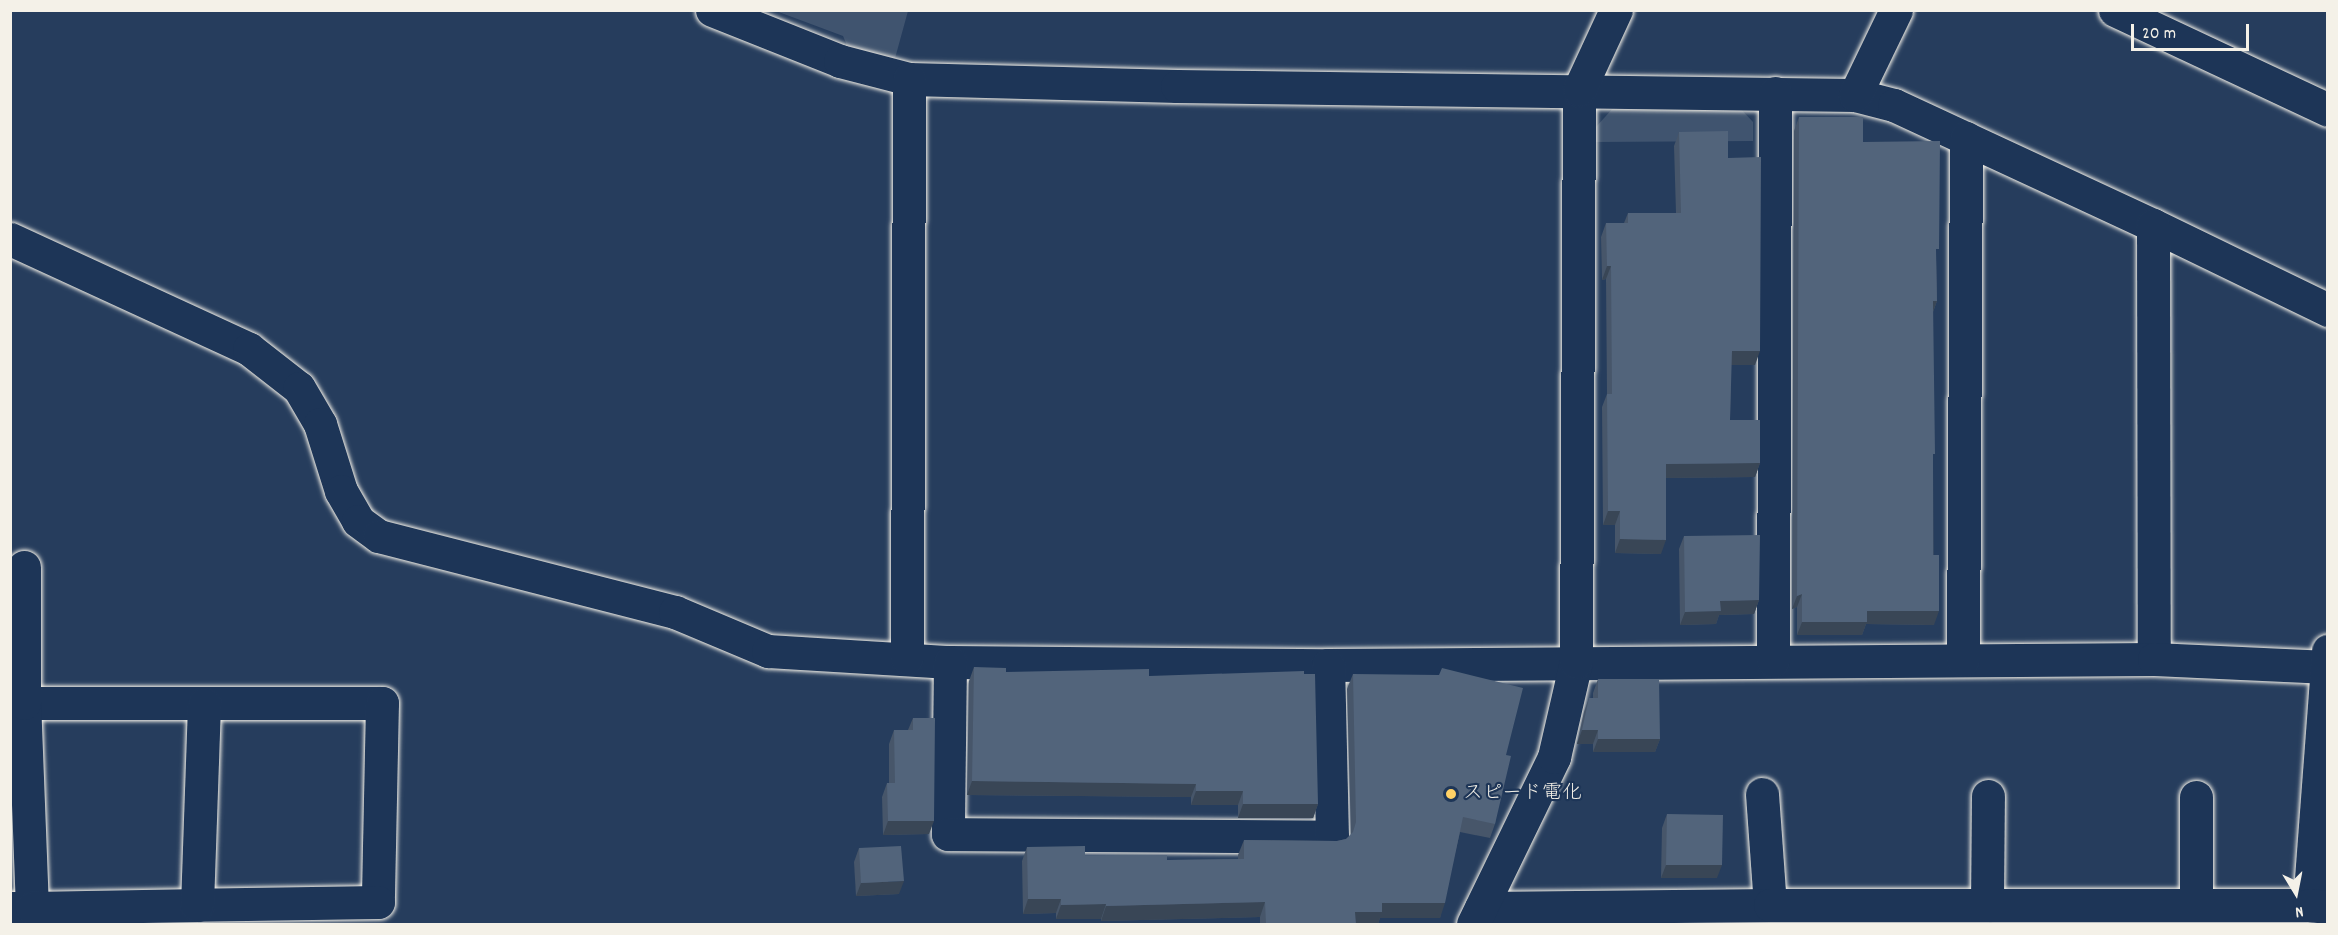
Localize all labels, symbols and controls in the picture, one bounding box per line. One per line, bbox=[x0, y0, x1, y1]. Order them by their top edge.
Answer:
scale bar bbox=[2134, 12, 2252, 50]
text: 20 m bbox=[2142, 22, 2176, 47]
place label: スピード電化 bbox=[1463, 782, 1582, 806]
marker: スピード電化 bbox=[1444, 787, 1458, 801]
north arrow bbox=[2266, 863, 2326, 923]
text: N bbox=[2293, 899, 2305, 923]

